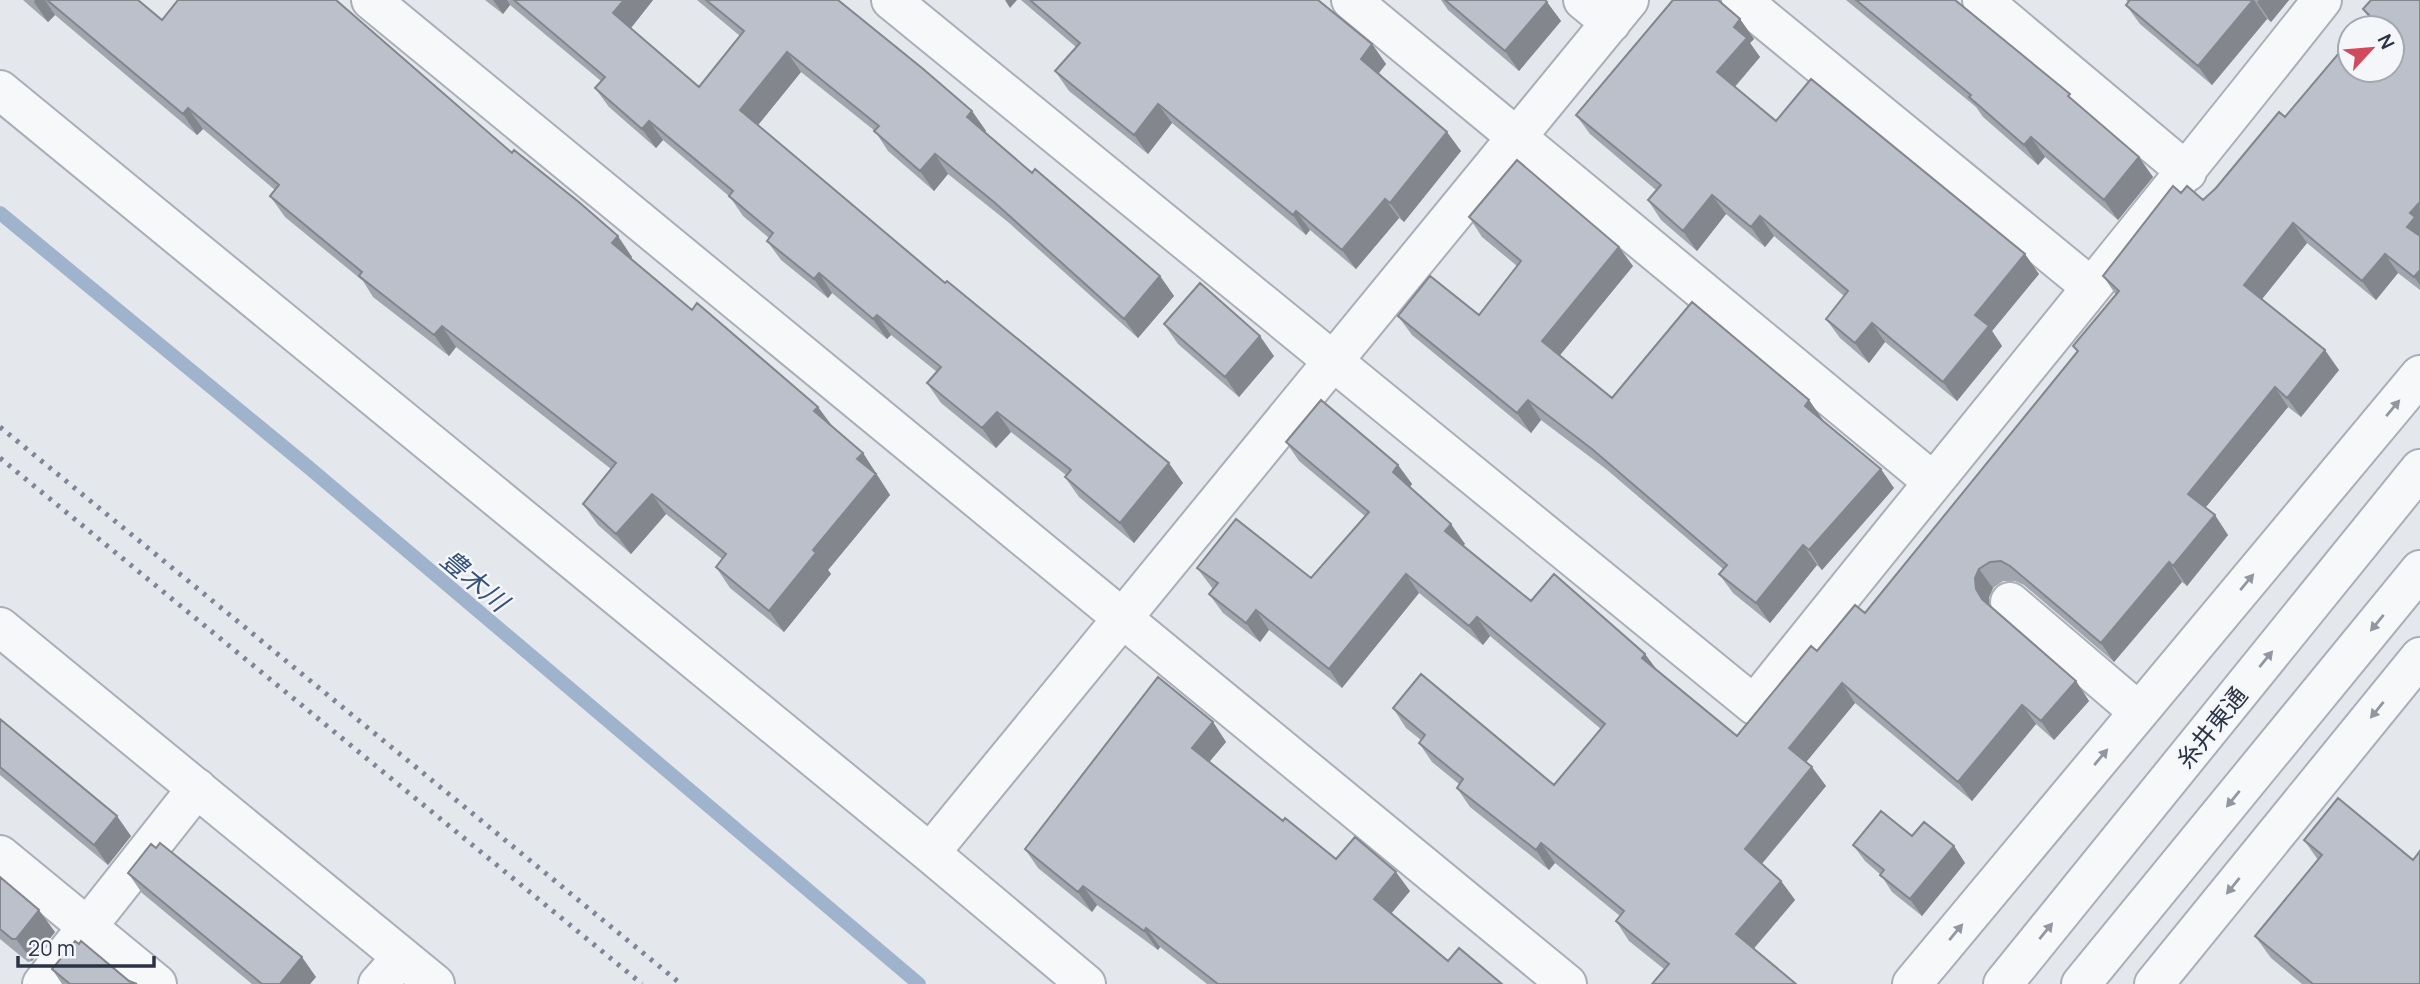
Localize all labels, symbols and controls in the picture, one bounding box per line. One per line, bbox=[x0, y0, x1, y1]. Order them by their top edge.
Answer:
north arrow bbox=[2336, 14, 2406, 84]
text: N bbox=[2372, 30, 2401, 53]
one-way arrow bbox=[2385, 399, 2400, 416]
water label: 豊木川 bbox=[434, 541, 519, 621]
one-way arrow bbox=[2239, 574, 2254, 591]
one-way arrow bbox=[2370, 614, 2385, 631]
one-way arrow bbox=[2258, 651, 2273, 668]
street label: 糸井東通 bbox=[2168, 679, 2254, 775]
one-way arrow bbox=[2370, 701, 2385, 718]
one-way arrow bbox=[2093, 748, 2108, 765]
one-way arrow bbox=[2225, 789, 2240, 807]
one-way arrow bbox=[2226, 878, 2241, 895]
one-way arrow bbox=[2038, 922, 2052, 940]
one-way arrow bbox=[1948, 923, 1963, 941]
scale bar bbox=[18, 925, 154, 969]
text: 20 m bbox=[28, 934, 75, 962]

